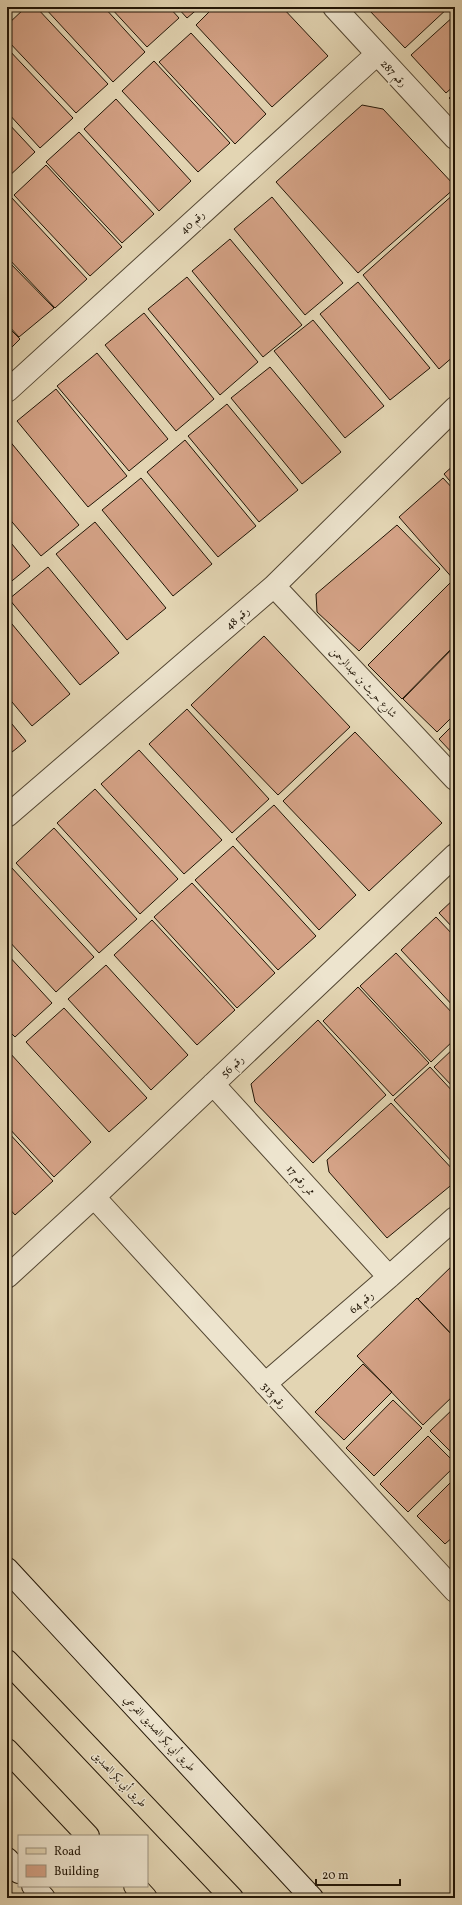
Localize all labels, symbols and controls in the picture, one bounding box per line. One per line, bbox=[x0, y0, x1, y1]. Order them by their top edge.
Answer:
street label: رقم 287 bbox=[375, 57, 409, 92]
street label: رقم 40 bbox=[177, 208, 210, 240]
street label: رقم 48 bbox=[223, 604, 255, 635]
street label: شارع حريث بن عبدالرحمن bbox=[325, 644, 400, 723]
street label: رقم 56 bbox=[218, 1053, 249, 1083]
street label: ممر رقم 17 bbox=[281, 1163, 318, 1201]
street label: رقم 64 bbox=[347, 1288, 379, 1319]
street label: رقم 313 bbox=[255, 1380, 289, 1414]
street label: طريق أبي بكر الصديق الفرعي bbox=[120, 1691, 200, 1775]
street label: طريق أبي بكر الصديق bbox=[88, 1747, 151, 1811]
legend bbox=[18, 1835, 148, 1887]
text: Road bbox=[54, 1844, 81, 1860]
scale bar bbox=[316, 1861, 400, 1887]
text: Building bbox=[54, 1864, 99, 1880]
text: 20 m bbox=[322, 1868, 349, 1884]

